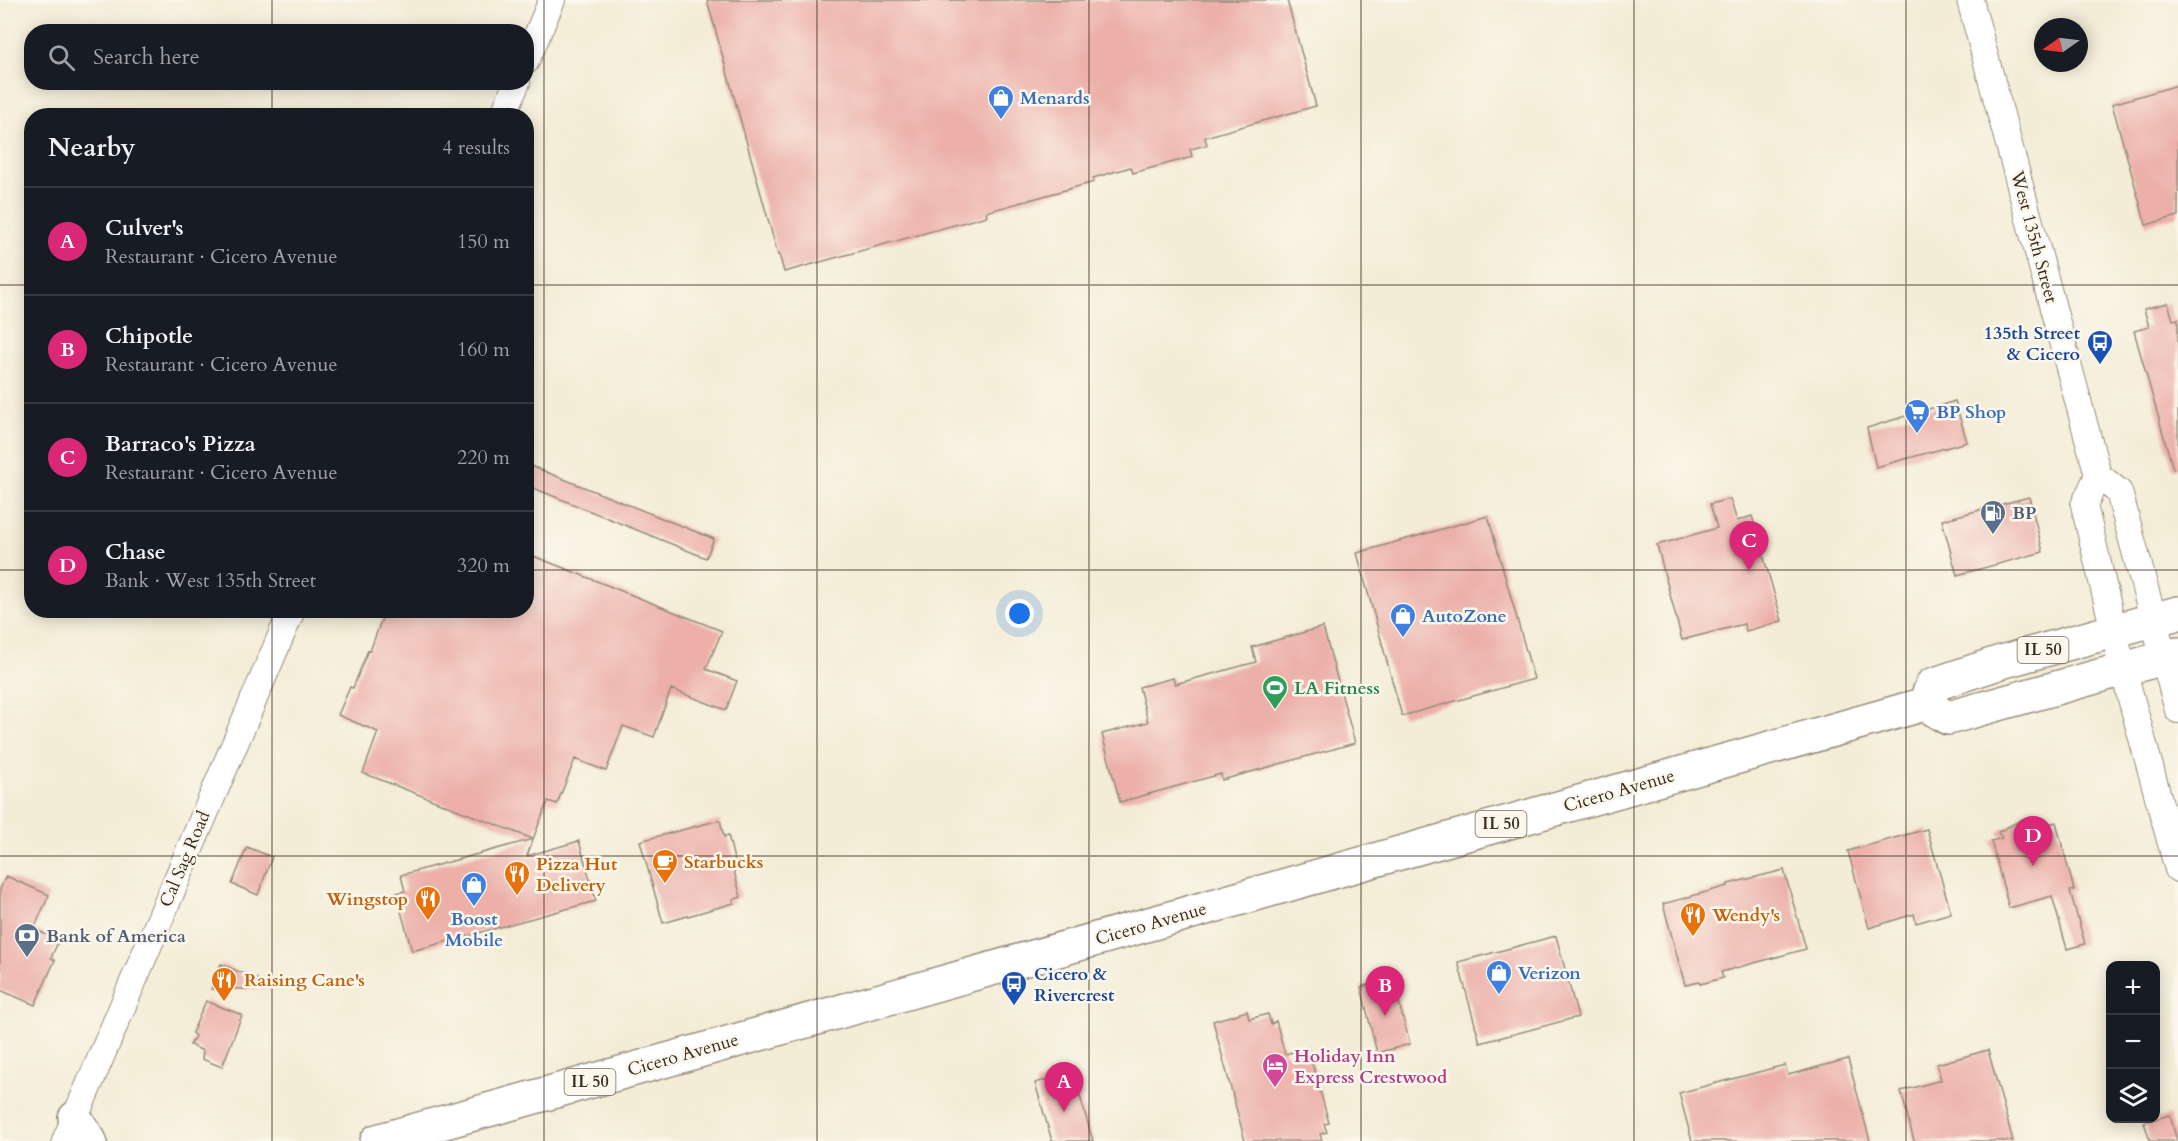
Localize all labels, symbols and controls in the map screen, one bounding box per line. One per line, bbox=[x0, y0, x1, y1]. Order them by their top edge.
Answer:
north arrow bbox=[2034, 18, 2088, 72]
search box bbox=[24, 24, 534, 90]
icon: search bbox=[45, 41, 78, 74]
text: Search here bbox=[93, 42, 200, 72]
shop icon: Menards bbox=[986, 83, 1016, 121]
place label: Menards bbox=[1020, 86, 1090, 111]
text: Nearby bbox=[48, 130, 136, 165]
text: 4 results bbox=[442, 134, 510, 161]
street label: West 135th Street bbox=[2004, 167, 2064, 306]
text: Culver's bbox=[105, 213, 184, 243]
text: A bbox=[60, 228, 75, 255]
text: 150 m bbox=[457, 228, 510, 255]
text: Restaurant · Cicero Avenue bbox=[105, 243, 337, 270]
text: Chipotle bbox=[105, 321, 193, 351]
place label: 135th Street & Cicero bbox=[1984, 321, 2081, 367]
bus stop icon: 135th Street & Cicero bbox=[2085, 328, 2115, 366]
text: B bbox=[60, 336, 75, 363]
text: 160 m bbox=[457, 336, 510, 363]
text: Restaurant · Cicero Avenue bbox=[105, 351, 337, 378]
supermarket icon: BP Shop bbox=[1902, 397, 1932, 435]
place label: BP Shop bbox=[1936, 400, 2006, 425]
text: Barraco's Pizza bbox=[105, 429, 256, 459]
text: C bbox=[60, 444, 75, 471]
text: 220 m bbox=[457, 444, 510, 471]
text: Restaurant · Cicero Avenue bbox=[105, 459, 337, 486]
fuel station icon: BP bbox=[1978, 498, 2008, 536]
place label: BP bbox=[2012, 501, 2036, 526]
pin: C bbox=[1730, 522, 1768, 571]
text: Chase bbox=[105, 537, 166, 567]
text: D bbox=[59, 552, 76, 579]
text: 320 m bbox=[457, 552, 510, 579]
text: Bank · West 135th Street bbox=[105, 567, 316, 594]
your location bbox=[1005, 599, 1034, 628]
shop icon: AutoZone bbox=[1388, 601, 1418, 639]
place label: AutoZone bbox=[1422, 604, 1507, 629]
road number: IL 50 bbox=[2018, 637, 2068, 663]
sports icon: LA Fitness bbox=[1260, 673, 1290, 711]
place label: LA Fitness bbox=[1294, 676, 1380, 701]
street label: Cicero Avenue bbox=[1560, 763, 1678, 819]
street label: Cal Sag Road bbox=[154, 807, 217, 911]
road number: IL 50 bbox=[1476, 811, 1526, 837]
pin: D bbox=[2014, 816, 2052, 866]
cafe icon: Starbucks bbox=[650, 847, 680, 885]
place label: Starbucks bbox=[684, 850, 764, 875]
place label: Pizza Hut Delivery bbox=[536, 852, 618, 898]
restaurant icon: Pizza Hut Delivery bbox=[502, 859, 532, 897]
shop icon: Boost Mobile bbox=[459, 870, 489, 908]
restaurant icon: Wingstop bbox=[413, 884, 443, 922]
place label: Wingstop bbox=[325, 887, 408, 912]
street label: Cicero Avenue bbox=[1092, 896, 1210, 952]
restaurant icon: Wendy's bbox=[1678, 900, 1708, 938]
place label: Wendy's bbox=[1711, 903, 1780, 928]
place label: Boost Mobile bbox=[445, 907, 503, 953]
bank icon: Bank of America bbox=[12, 921, 42, 959]
place label: Bank of America bbox=[46, 924, 186, 949]
shop icon: Verizon bbox=[1484, 958, 1514, 996]
place label: Verizon bbox=[1518, 961, 1581, 986]
map controls bbox=[2106, 961, 2160, 1123]
button: + bbox=[2106, 961, 2160, 1015]
place label: Cicero & Rivercrest bbox=[1034, 962, 1115, 1008]
restaurant icon: Raising Cane's bbox=[209, 965, 239, 1003]
pin: B bbox=[1366, 966, 1404, 1016]
place label: Raising Cane's bbox=[244, 968, 365, 993]
bus stop icon: Cicero & Rivercrest bbox=[999, 969, 1029, 1007]
button: − bbox=[2106, 1015, 2160, 1069]
street label: Cicero Avenue bbox=[624, 1027, 742, 1083]
place label: Holiday Inn Express Crestwood bbox=[1294, 1044, 1448, 1090]
hotel icon: Holiday Inn Express Crestwood bbox=[1260, 1051, 1290, 1089]
pin: A bbox=[1044, 1062, 1084, 1112]
road number: IL 50 bbox=[564, 1069, 616, 1095]
button: layers bbox=[2106, 1069, 2160, 1123]

